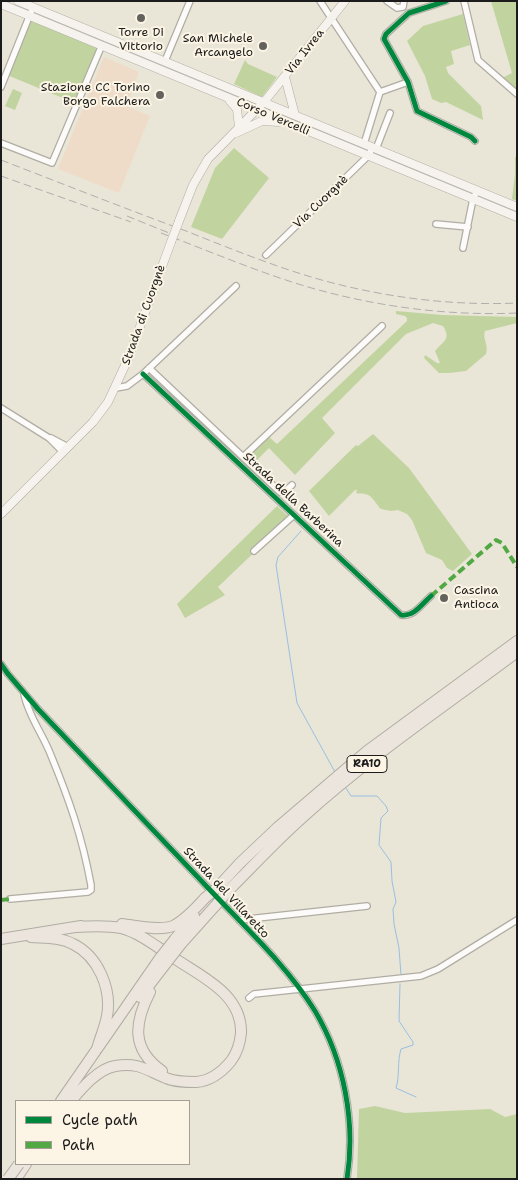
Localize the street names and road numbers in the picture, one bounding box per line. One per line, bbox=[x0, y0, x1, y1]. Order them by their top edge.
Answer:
street label: Via Ivrea bbox=[283, 26, 327, 78]
street label: Corso Vercelli bbox=[234, 95, 312, 139]
street label: Via Cuorgnè bbox=[291, 172, 351, 232]
street label: Strada di Cuorgnè bbox=[119, 263, 169, 367]
street label: Strada della Barberina bbox=[240, 450, 346, 550]
road number: RA10 bbox=[347, 756, 387, 772]
street label: Strada del Villaretto bbox=[180, 844, 272, 942]

